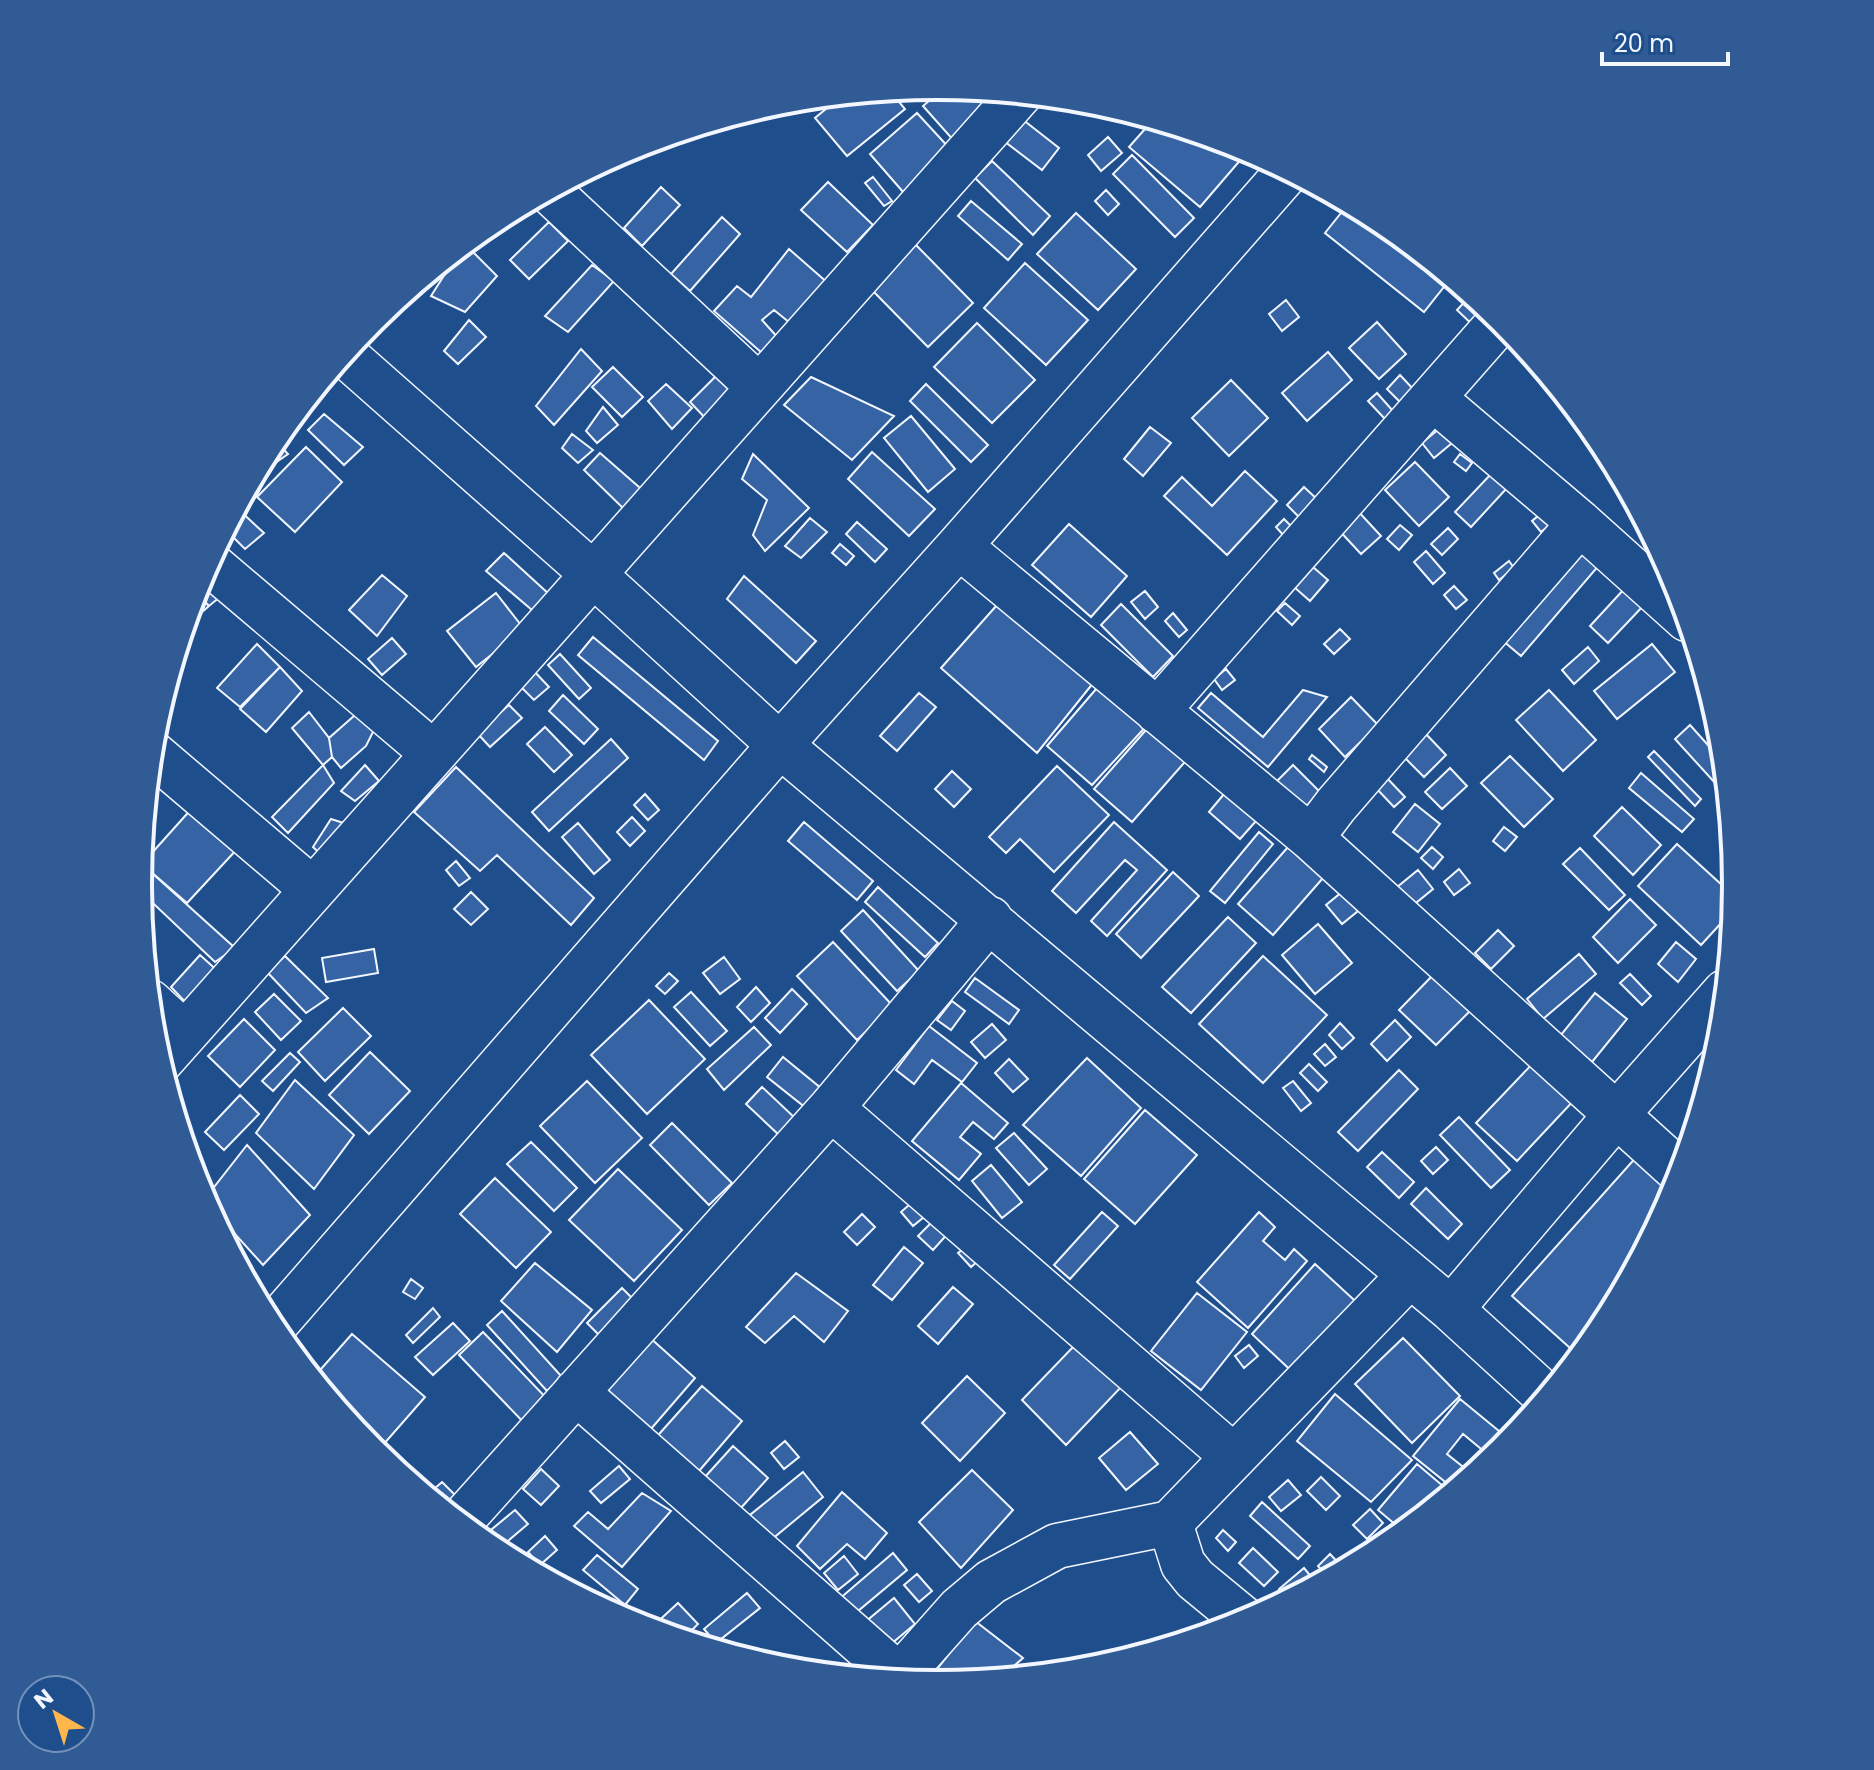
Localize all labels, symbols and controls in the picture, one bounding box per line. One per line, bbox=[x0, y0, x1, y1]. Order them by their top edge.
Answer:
scale bar bbox=[1602, 16, 1728, 66]
text: 20 m bbox=[1614, 27, 1674, 60]
north arrow bbox=[16, 1674, 96, 1754]
text: N bbox=[28, 1682, 60, 1716]

